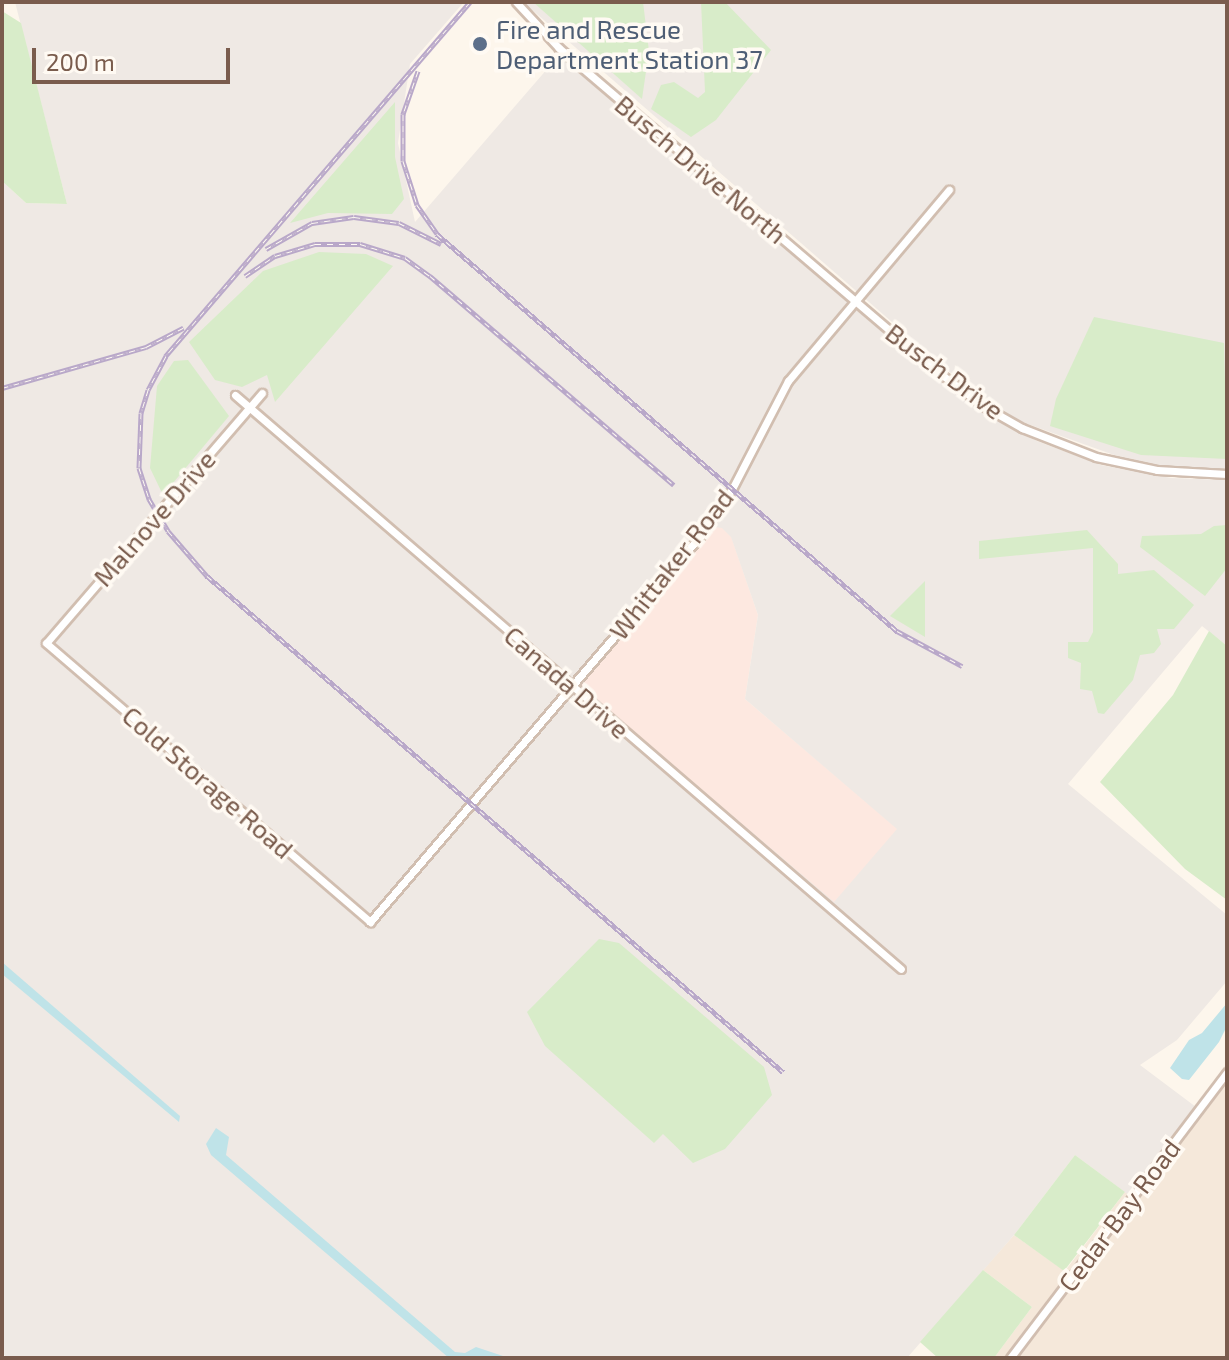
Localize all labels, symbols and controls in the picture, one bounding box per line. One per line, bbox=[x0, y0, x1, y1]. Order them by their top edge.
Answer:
place label: Fire and Rescue Department Station 37 bbox=[496, 13, 763, 74]
scale bar bbox=[36, 32, 234, 82]
marker: Fire and Rescue Department Station 37 bbox=[471, 35, 489, 53]
text: 200 m bbox=[46, 47, 115, 76]
street label: Busch Drive North bbox=[609, 88, 793, 250]
street label: Busch Drive bbox=[880, 317, 1010, 425]
street label: Malnove Drive bbox=[87, 444, 221, 592]
street label: Whittaker Road bbox=[602, 482, 740, 646]
street label: Canada Drive bbox=[498, 619, 636, 745]
street label: Cold Storage Road bbox=[116, 699, 300, 865]
street label: Cedar Bay Road bbox=[1051, 1132, 1187, 1298]

